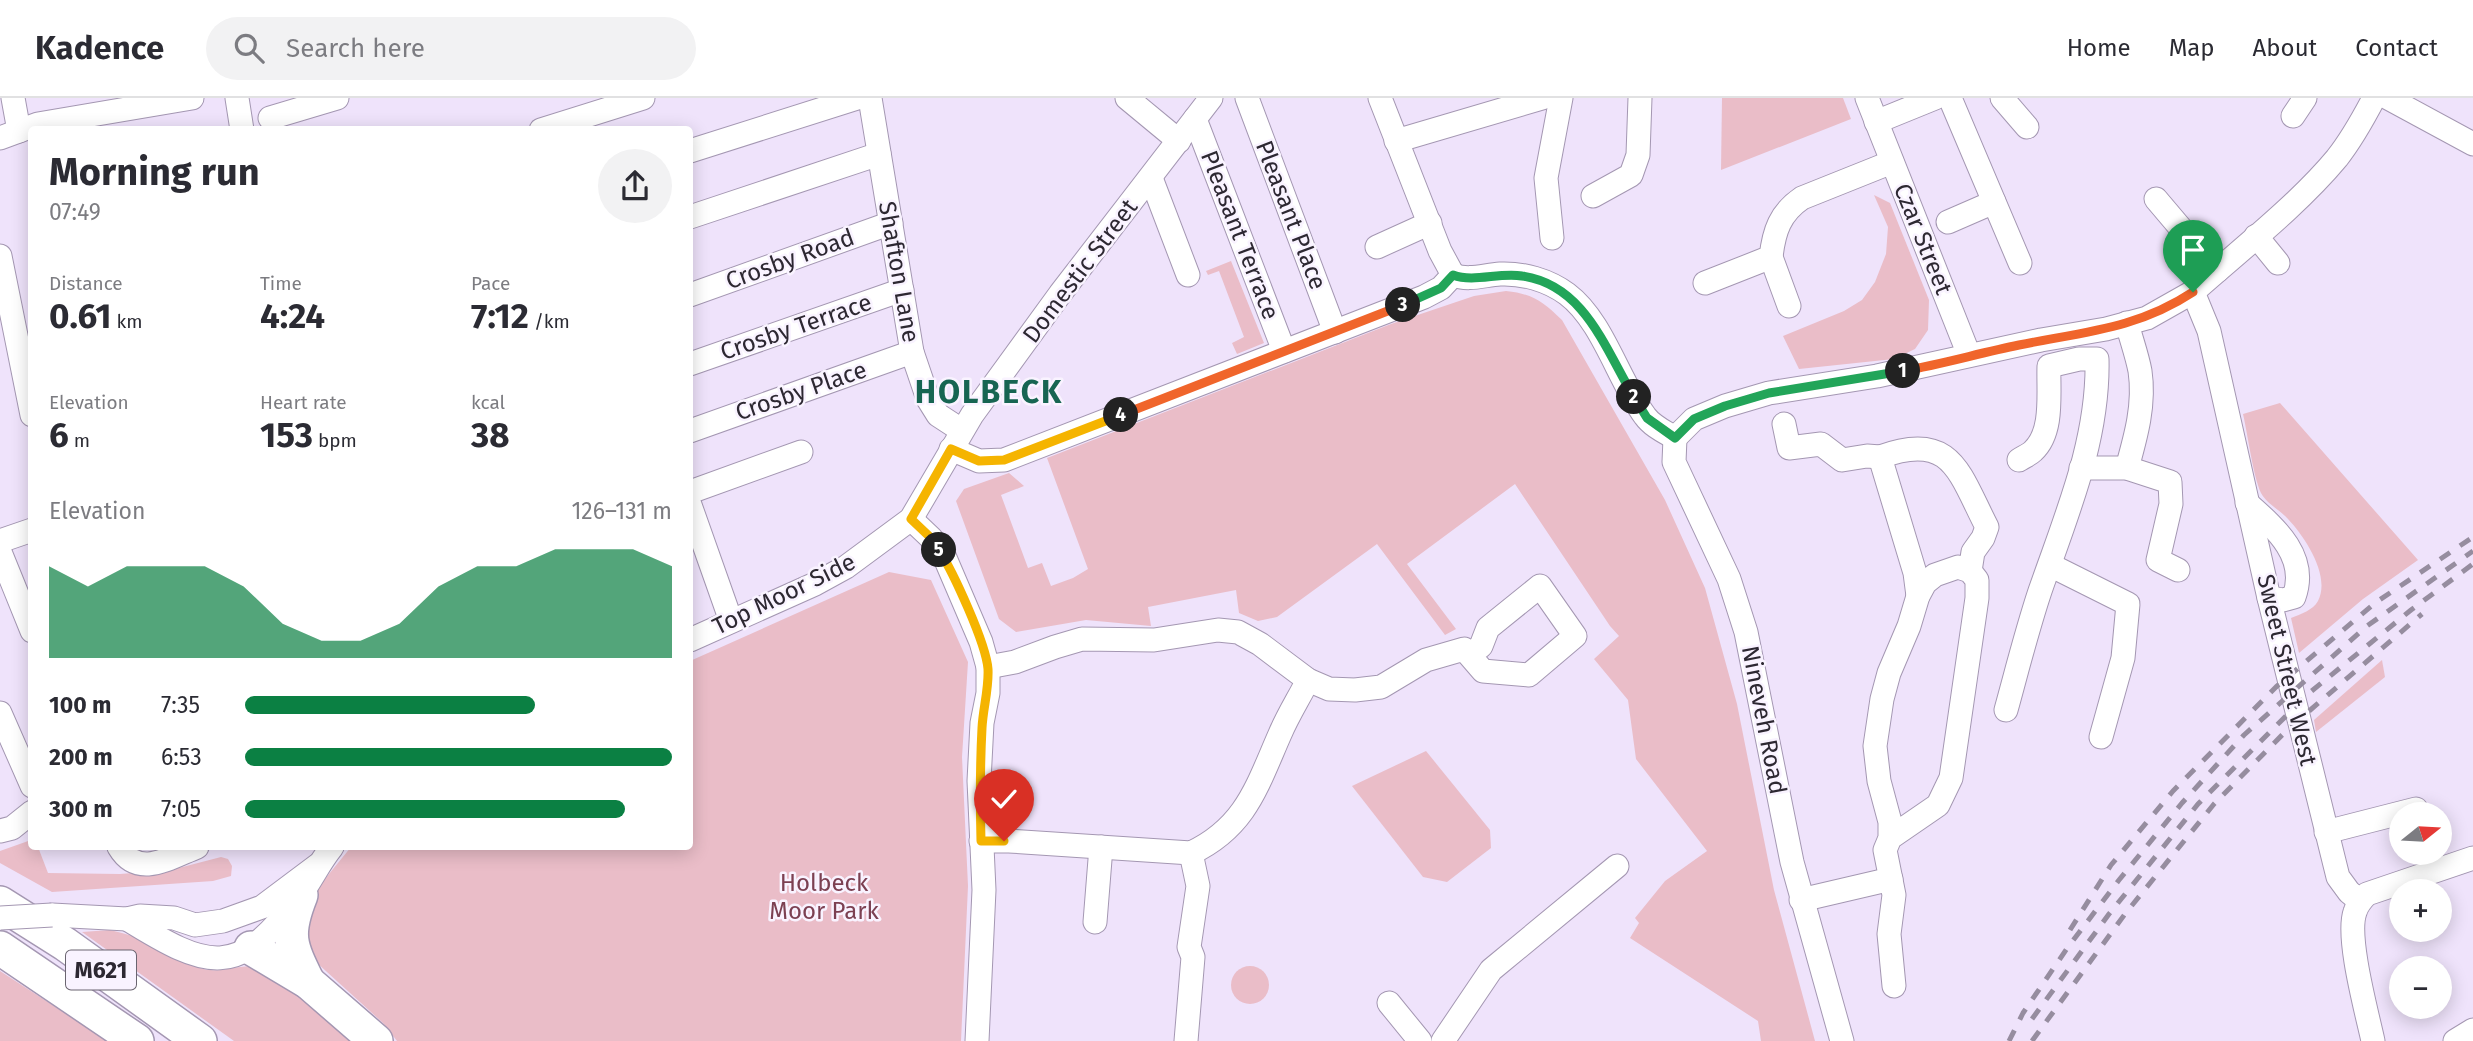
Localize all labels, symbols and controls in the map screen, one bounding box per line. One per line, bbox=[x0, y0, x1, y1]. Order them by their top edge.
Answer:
search box bbox=[206, 17, 696, 80]
text: Kadence bbox=[35, 28, 164, 68]
icon: search bbox=[230, 29, 268, 67]
text: Search here bbox=[286, 33, 425, 64]
text: Home bbox=[2067, 34, 2131, 62]
text: Map bbox=[2169, 34, 2215, 62]
text: About bbox=[2253, 34, 2317, 62]
text: Contact bbox=[2355, 34, 2438, 62]
street label: Pleasant Place bbox=[1250, 137, 1332, 293]
street label: Pleasant Terrace bbox=[1195, 147, 1285, 323]
text: Morning run bbox=[49, 149, 260, 195]
button: share bbox=[598, 149, 672, 223]
street label: Czar Street bbox=[1888, 179, 1958, 299]
street label: Domestic Street bbox=[1017, 193, 1143, 348]
text: 07:49 bbox=[49, 198, 101, 226]
street label: Shafton Lane bbox=[873, 199, 925, 345]
pin bbox=[2163, 220, 2223, 292]
street label: Crosby Road bbox=[722, 223, 858, 295]
icon: arrive bbox=[2174, 231, 2212, 269]
text: Distance bbox=[49, 272, 123, 295]
text: Time bbox=[260, 272, 302, 295]
text: Pace bbox=[471, 272, 510, 295]
street label: Crosby Terrace bbox=[717, 288, 875, 366]
pin: 3 bbox=[1386, 288, 1420, 322]
text: 3 bbox=[1398, 293, 1407, 316]
text: 0.61 bbox=[49, 295, 112, 337]
text: 4:24 bbox=[260, 295, 325, 337]
text: 7:12 bbox=[471, 295, 529, 337]
text: km bbox=[112, 310, 143, 333]
text: /km bbox=[529, 310, 570, 333]
pin: 1 bbox=[1885, 354, 1920, 388]
street label: Crosby Place bbox=[732, 355, 870, 427]
text: 1 bbox=[1898, 359, 1907, 382]
district label: HOLBECK bbox=[915, 373, 1063, 411]
pin: 2 bbox=[1616, 380, 1652, 414]
text: 2 bbox=[1629, 385, 1638, 408]
text: Elevation bbox=[49, 391, 129, 414]
text: Heart rate bbox=[260, 391, 347, 414]
text: kcal bbox=[471, 391, 505, 414]
pin: 4 bbox=[1104, 398, 1138, 432]
text: 4 bbox=[1115, 403, 1126, 426]
text: 6 bbox=[49, 414, 69, 456]
text: 153 bbox=[260, 414, 313, 456]
text: 38 bbox=[471, 414, 510, 456]
text: m bbox=[69, 429, 90, 452]
text: bpm bbox=[313, 429, 357, 452]
text: Elevation bbox=[49, 497, 145, 525]
text: 126–131 m bbox=[571, 497, 672, 525]
pin: 5 bbox=[922, 532, 956, 568]
text: 5 bbox=[933, 538, 944, 561]
street label: Top Moor Side bbox=[708, 547, 860, 641]
street label: Sweet Street West bbox=[2251, 572, 2323, 769]
street label: Nineveh Road bbox=[1736, 643, 1792, 797]
text: 100 m bbox=[49, 691, 111, 719]
text: 7:35 bbox=[161, 691, 200, 719]
text: 200 m bbox=[49, 743, 113, 771]
text: 6:53 bbox=[161, 743, 202, 771]
pin bbox=[974, 769, 1034, 841]
icon: check bbox=[985, 780, 1023, 818]
text: 300 m bbox=[49, 795, 113, 823]
text: 7:05 bbox=[161, 795, 201, 823]
north arrow bbox=[2389, 802, 2452, 864]
map controls bbox=[2389, 802, 2452, 1019]
park label: Holbeck Moor Park bbox=[769, 869, 879, 925]
button: + bbox=[2389, 879, 2452, 942]
road number: M621 bbox=[66, 950, 136, 990]
button: − bbox=[2389, 956, 2452, 1019]

